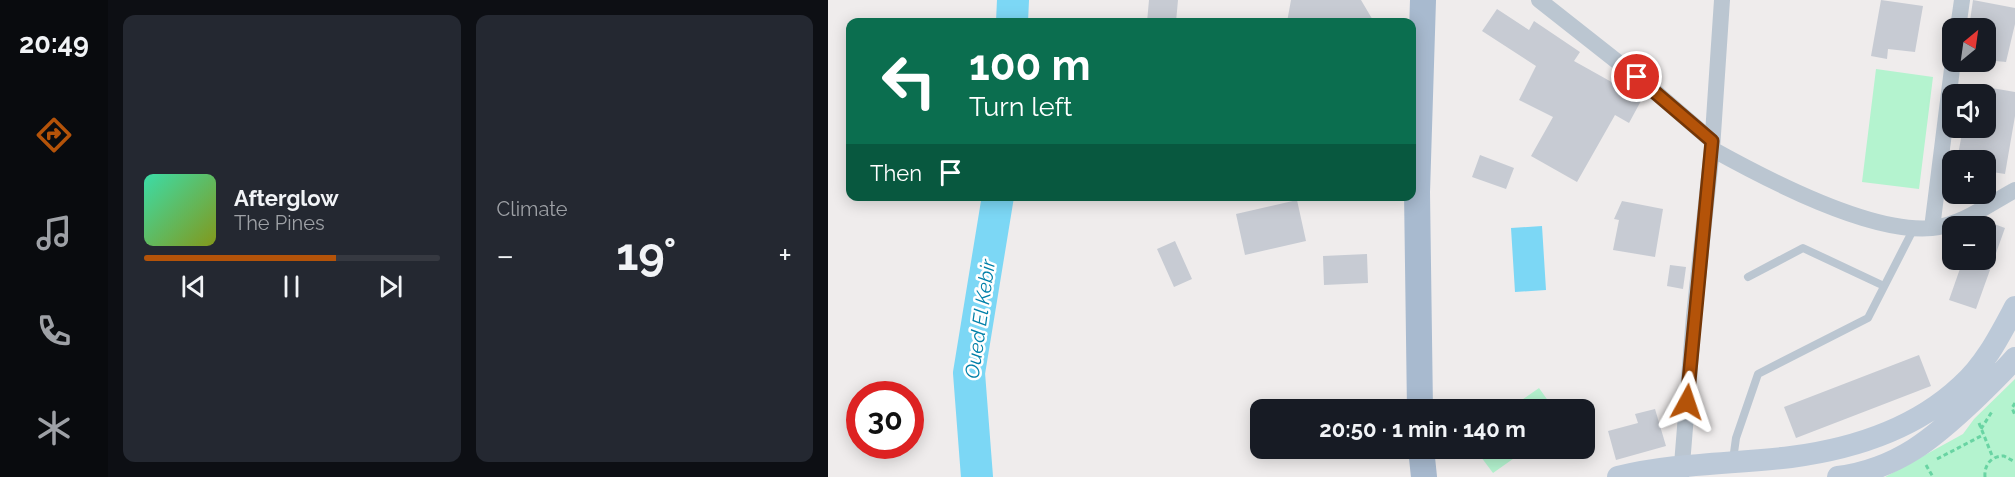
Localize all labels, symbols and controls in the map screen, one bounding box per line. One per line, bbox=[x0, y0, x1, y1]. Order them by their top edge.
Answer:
north arrow bbox=[1942, 18, 1996, 72]
map controls bbox=[1942, 18, 1996, 270]
text: 20:49 bbox=[19, 28, 89, 59]
text: 100 m bbox=[969, 41, 1091, 90]
icon: left bbox=[870, 42, 948, 120]
pin bbox=[1611, 51, 1662, 102]
icon: arrive bbox=[1620, 60, 1653, 93]
button: sound bbox=[1942, 84, 1996, 138]
text: Turn left bbox=[969, 91, 1072, 122]
icon: directions bbox=[33, 114, 75, 156]
button: + bbox=[1942, 150, 1996, 204]
icon: arrive bbox=[934, 156, 967, 189]
text: Then bbox=[870, 160, 922, 186]
text: Afterglow bbox=[234, 185, 339, 211]
text: Climate bbox=[497, 197, 568, 221]
text: The Pines bbox=[234, 211, 325, 235]
icon: music bbox=[33, 212, 75, 254]
button: − bbox=[1942, 216, 1996, 270]
text: 19° bbox=[616, 228, 676, 281]
text: − bbox=[497, 236, 514, 275]
text: + bbox=[778, 236, 792, 275]
water label: Oued El Kebir bbox=[960, 257, 1000, 380]
icon: previous bbox=[177, 270, 210, 303]
icon: pause bbox=[275, 270, 308, 303]
icon: next bbox=[374, 270, 407, 303]
icon: phone bbox=[33, 310, 75, 352]
position arrow bbox=[1655, 370, 1719, 434]
speed limit sign: 30 bbox=[846, 381, 924, 459]
icon: climate bbox=[33, 407, 75, 449]
text: 20:50 · 1 min · 140 m bbox=[1319, 416, 1526, 442]

